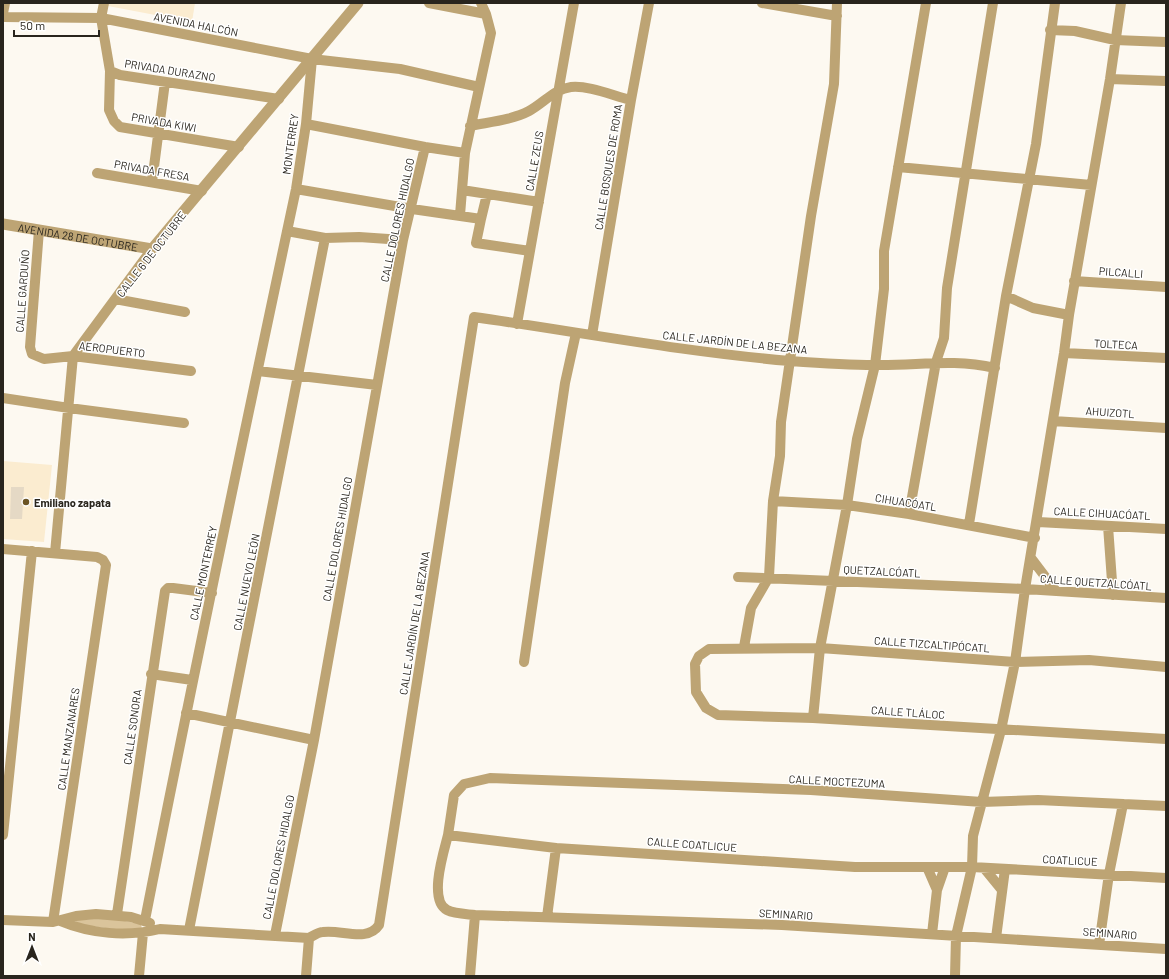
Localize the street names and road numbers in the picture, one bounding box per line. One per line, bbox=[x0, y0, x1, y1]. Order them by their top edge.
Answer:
street label: AVENIDA HALCÓN bbox=[153, 9, 239, 39]
street label: PRIVADA DURAZNO bbox=[124, 56, 217, 84]
street label: CALLE BOSQUES DE ROMA bbox=[592, 103, 624, 231]
street label: PRIVADA KIWI bbox=[131, 110, 197, 134]
street label: MONTERREY bbox=[279, 113, 301, 175]
street label: CALLE ZEUS bbox=[522, 130, 546, 192]
street label: PRIVADA FRESA bbox=[113, 157, 191, 183]
street label: CALLE DOLORES HIDALGO bbox=[377, 157, 417, 283]
street label: CALLE 6 DE OCTUBRE bbox=[113, 208, 189, 299]
street label: AVENIDA 28 DE OCTUBRE bbox=[17, 220, 139, 253]
street label: CALLE GARDUÑO bbox=[13, 249, 31, 333]
street label: PILCALLI bbox=[1098, 264, 1144, 280]
street label: CALLE JARDÍN DE LA BEZANA bbox=[662, 328, 808, 356]
street label: TOLTECA bbox=[1094, 336, 1139, 352]
street label: AEROPUERTO bbox=[78, 338, 146, 360]
street label: AHUIZOTL bbox=[1085, 404, 1135, 420]
street label: CALLE DOLORES HIDALGO bbox=[320, 475, 354, 602]
street label: CIHUACÓATL bbox=[874, 491, 938, 513]
street label: CALLE CIHUACÓATL bbox=[1053, 504, 1151, 522]
street label: CALLE MONTERREY bbox=[187, 525, 219, 621]
street label: CALLE NUEVO LEÓN bbox=[230, 532, 262, 632]
street label: CALLE JARDÍN DE LA BEZANA bbox=[396, 550, 432, 696]
street label: QUETZALCÓATL bbox=[843, 562, 921, 580]
street label: CALLE QUETZALCÓATL bbox=[1040, 572, 1152, 592]
street label: CALLE TIZCALTIPÓCATL bbox=[874, 633, 990, 655]
street label: CALLE MANZANARES bbox=[54, 687, 82, 791]
street label: CALLE SONORA bbox=[120, 688, 144, 766]
street label: CALLE TLÁLOC bbox=[871, 703, 945, 721]
street label: CALLE MOCTEZUMA bbox=[788, 772, 886, 790]
street label: CALLE DOLORES HIDALGO bbox=[260, 794, 296, 920]
street label: CALLE COATLICUE bbox=[647, 834, 738, 854]
street label: COATLICUE bbox=[1042, 852, 1098, 868]
street label: SEMINARIO bbox=[759, 906, 814, 922]
street label: SEMINARIO bbox=[1082, 925, 1138, 941]

